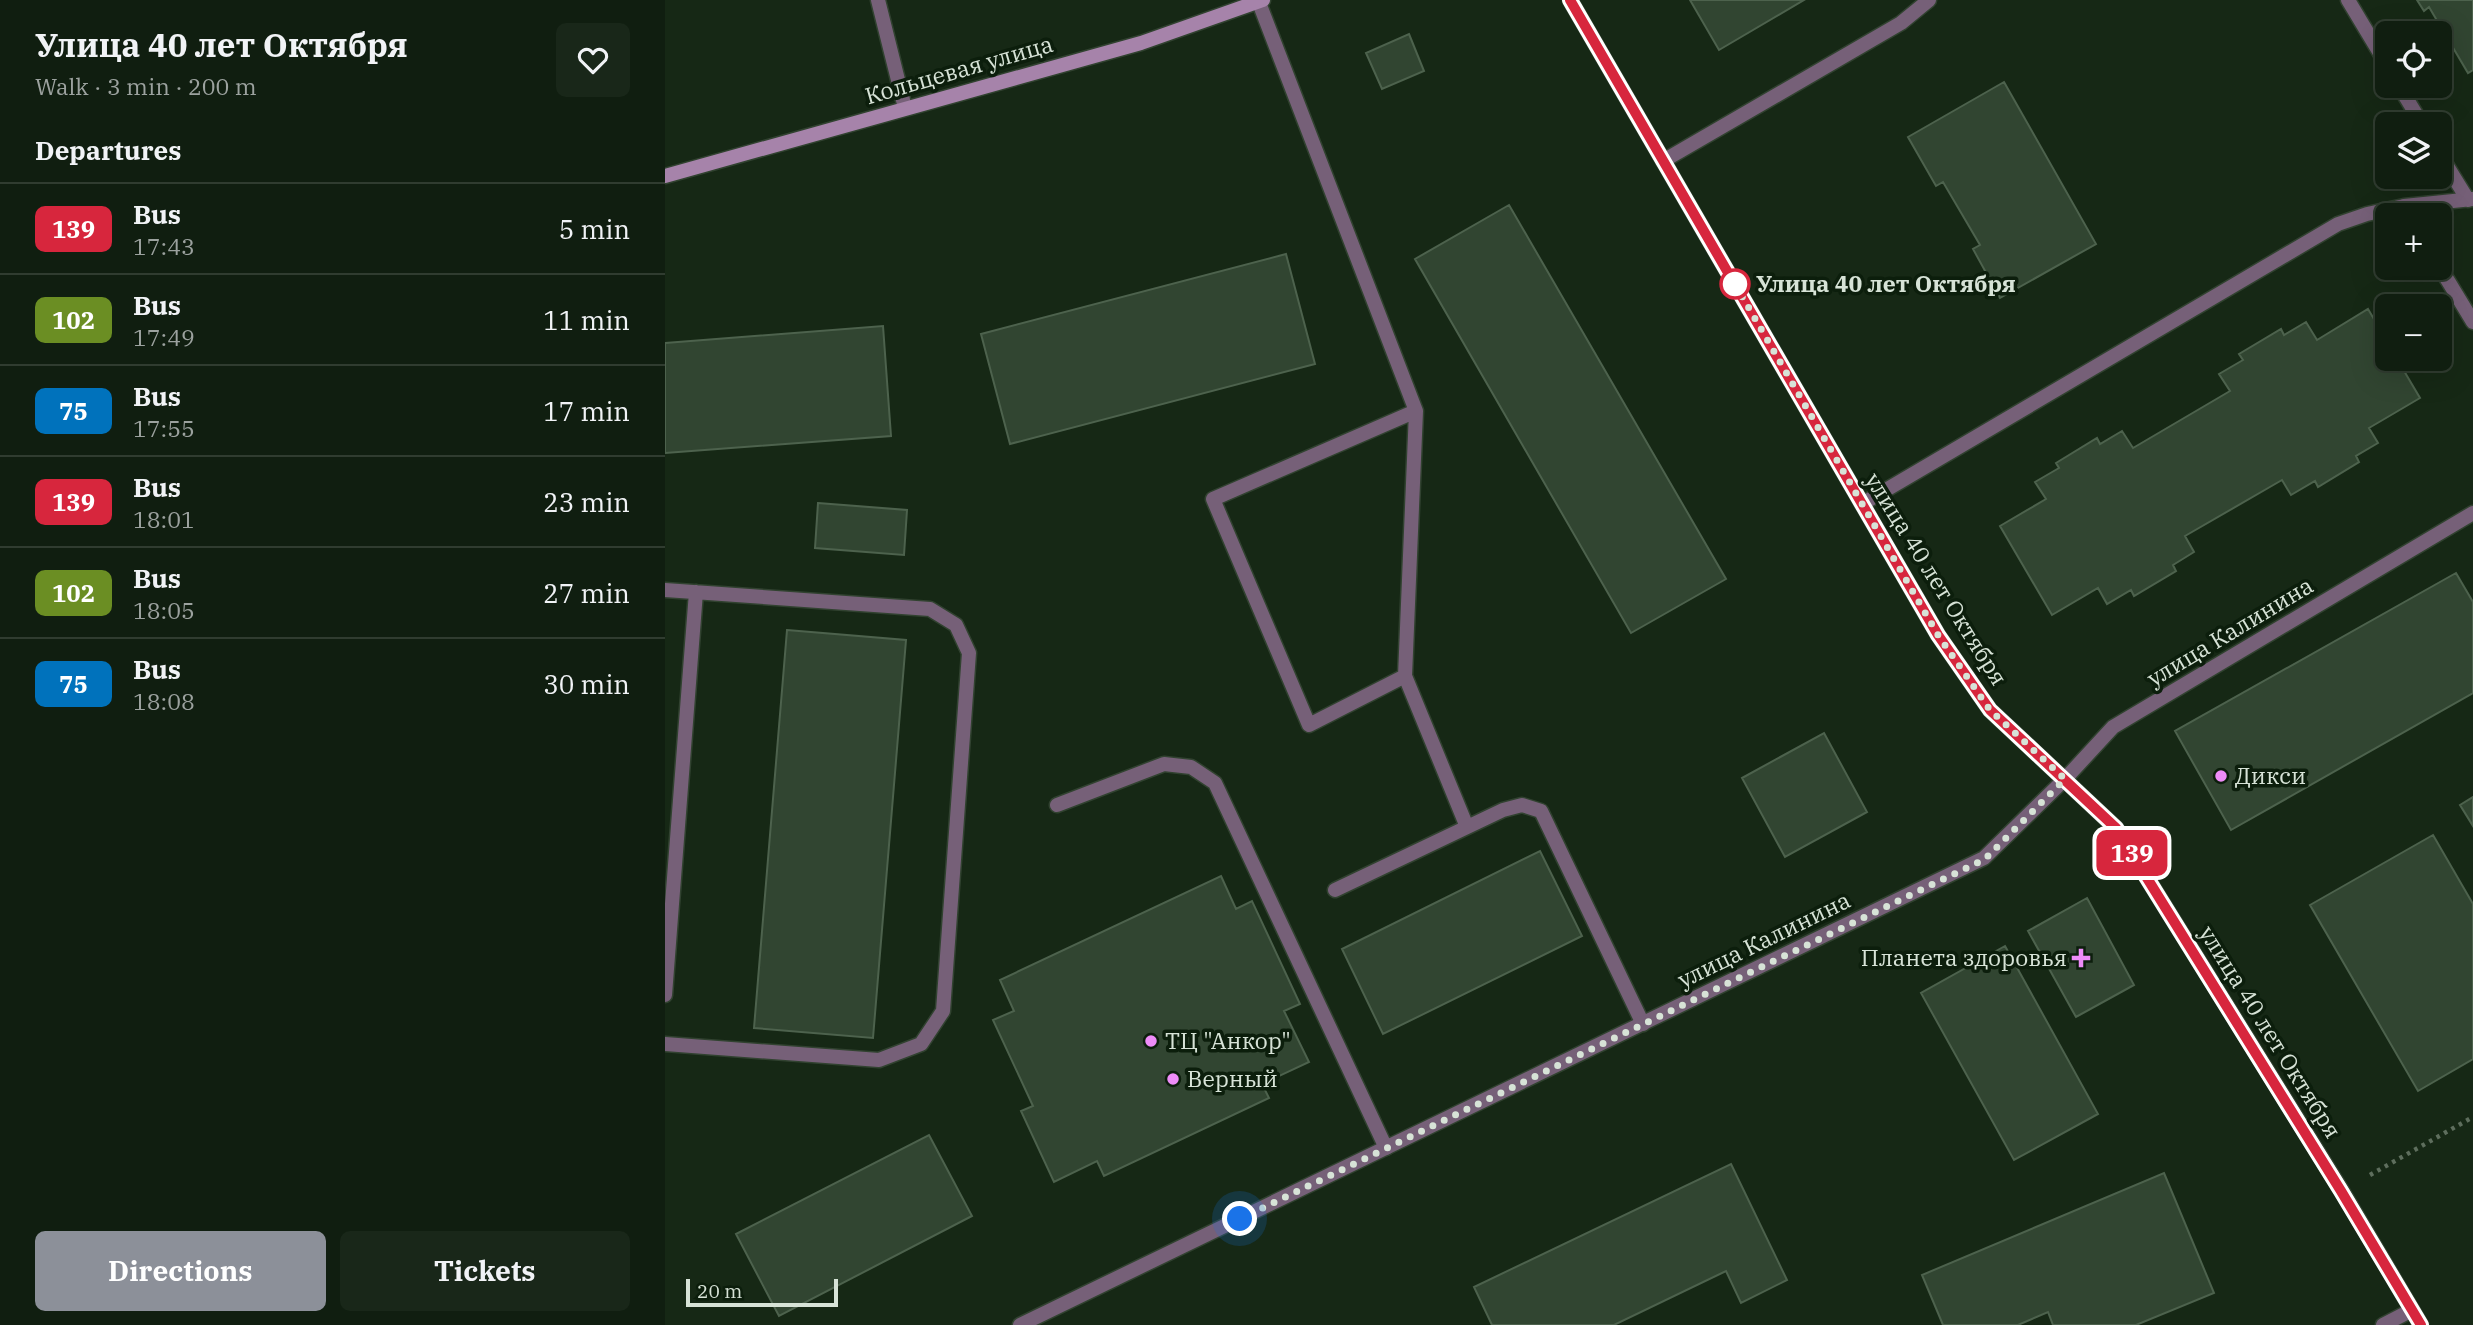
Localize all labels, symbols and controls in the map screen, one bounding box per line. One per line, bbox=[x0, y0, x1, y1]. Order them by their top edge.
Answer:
map controls bbox=[2375, 21, 2452, 371]
button: locate bbox=[2375, 21, 2452, 98]
text: Улица 40 лет Октября bbox=[35, 23, 408, 66]
button: heart bbox=[556, 23, 630, 97]
street label: Кольцевая улица bbox=[861, 28, 1056, 110]
text: Walk · 3 min · 200 m bbox=[35, 71, 257, 101]
button: layers bbox=[2375, 112, 2452, 189]
text: Departures bbox=[35, 133, 181, 167]
text: Bus bbox=[133, 197, 181, 231]
button: + bbox=[2375, 203, 2452, 280]
text: 5 min bbox=[559, 212, 630, 246]
text: 139 bbox=[52, 213, 95, 245]
text: 17:43 bbox=[133, 231, 195, 261]
place label: Улица 40 лет Октября bbox=[1756, 268, 2016, 298]
marker: Улица 40 лет Октября bbox=[1720, 269, 1750, 299]
text: Bus bbox=[133, 288, 181, 322]
button: − bbox=[2375, 294, 2452, 371]
text: 11 min bbox=[543, 303, 630, 337]
text: 102 bbox=[52, 304, 95, 336]
text: 17:49 bbox=[133, 322, 195, 352]
text: Bus bbox=[133, 379, 181, 413]
text: 17 min bbox=[543, 394, 630, 428]
text: 75 bbox=[59, 395, 88, 427]
text: 17:55 bbox=[133, 413, 195, 443]
street label: улица 40 лет Октября bbox=[1859, 466, 2015, 690]
text: Bus bbox=[133, 470, 181, 504]
text: 23 min bbox=[543, 485, 630, 519]
text: 139 bbox=[52, 486, 95, 518]
text: 18:01 bbox=[133, 504, 195, 534]
text: Bus bbox=[133, 561, 181, 595]
street label: улица Калинина bbox=[2141, 570, 2318, 693]
text: 27 min bbox=[543, 576, 630, 610]
text: 102 bbox=[52, 577, 95, 609]
text: 18:05 bbox=[133, 595, 195, 625]
text: Bus bbox=[133, 652, 181, 686]
text: 30 min bbox=[543, 667, 630, 701]
text: 75 bbox=[59, 668, 88, 700]
text: 18:08 bbox=[133, 686, 195, 716]
place label: Дикси bbox=[2235, 760, 2306, 790]
marker: Дикси bbox=[2213, 768, 2229, 784]
line badge: 139 bbox=[2092, 830, 2172, 876]
text: 139 bbox=[2110, 837, 2154, 869]
street label: улица Калинина bbox=[1672, 884, 1855, 994]
street label: улица 40 лет Октября bbox=[2193, 919, 2349, 1143]
place label: Планета здоровья bbox=[1861, 942, 2067, 972]
marker: Планета здоровья bbox=[2073, 950, 2089, 966]
place label: ТЦ "Анкор" bbox=[1165, 1025, 1291, 1055]
marker: ТЦ "Анкор" bbox=[1143, 1033, 1159, 1049]
place label: Верный bbox=[1187, 1063, 1278, 1093]
marker: Верный bbox=[1165, 1071, 1181, 1087]
your location bbox=[1222, 1201, 1257, 1236]
button: Directions bbox=[35, 1231, 326, 1311]
button: Tickets bbox=[340, 1231, 630, 1311]
scale bar bbox=[686, 1276, 838, 1308]
text: 20 m bbox=[697, 1279, 742, 1303]

